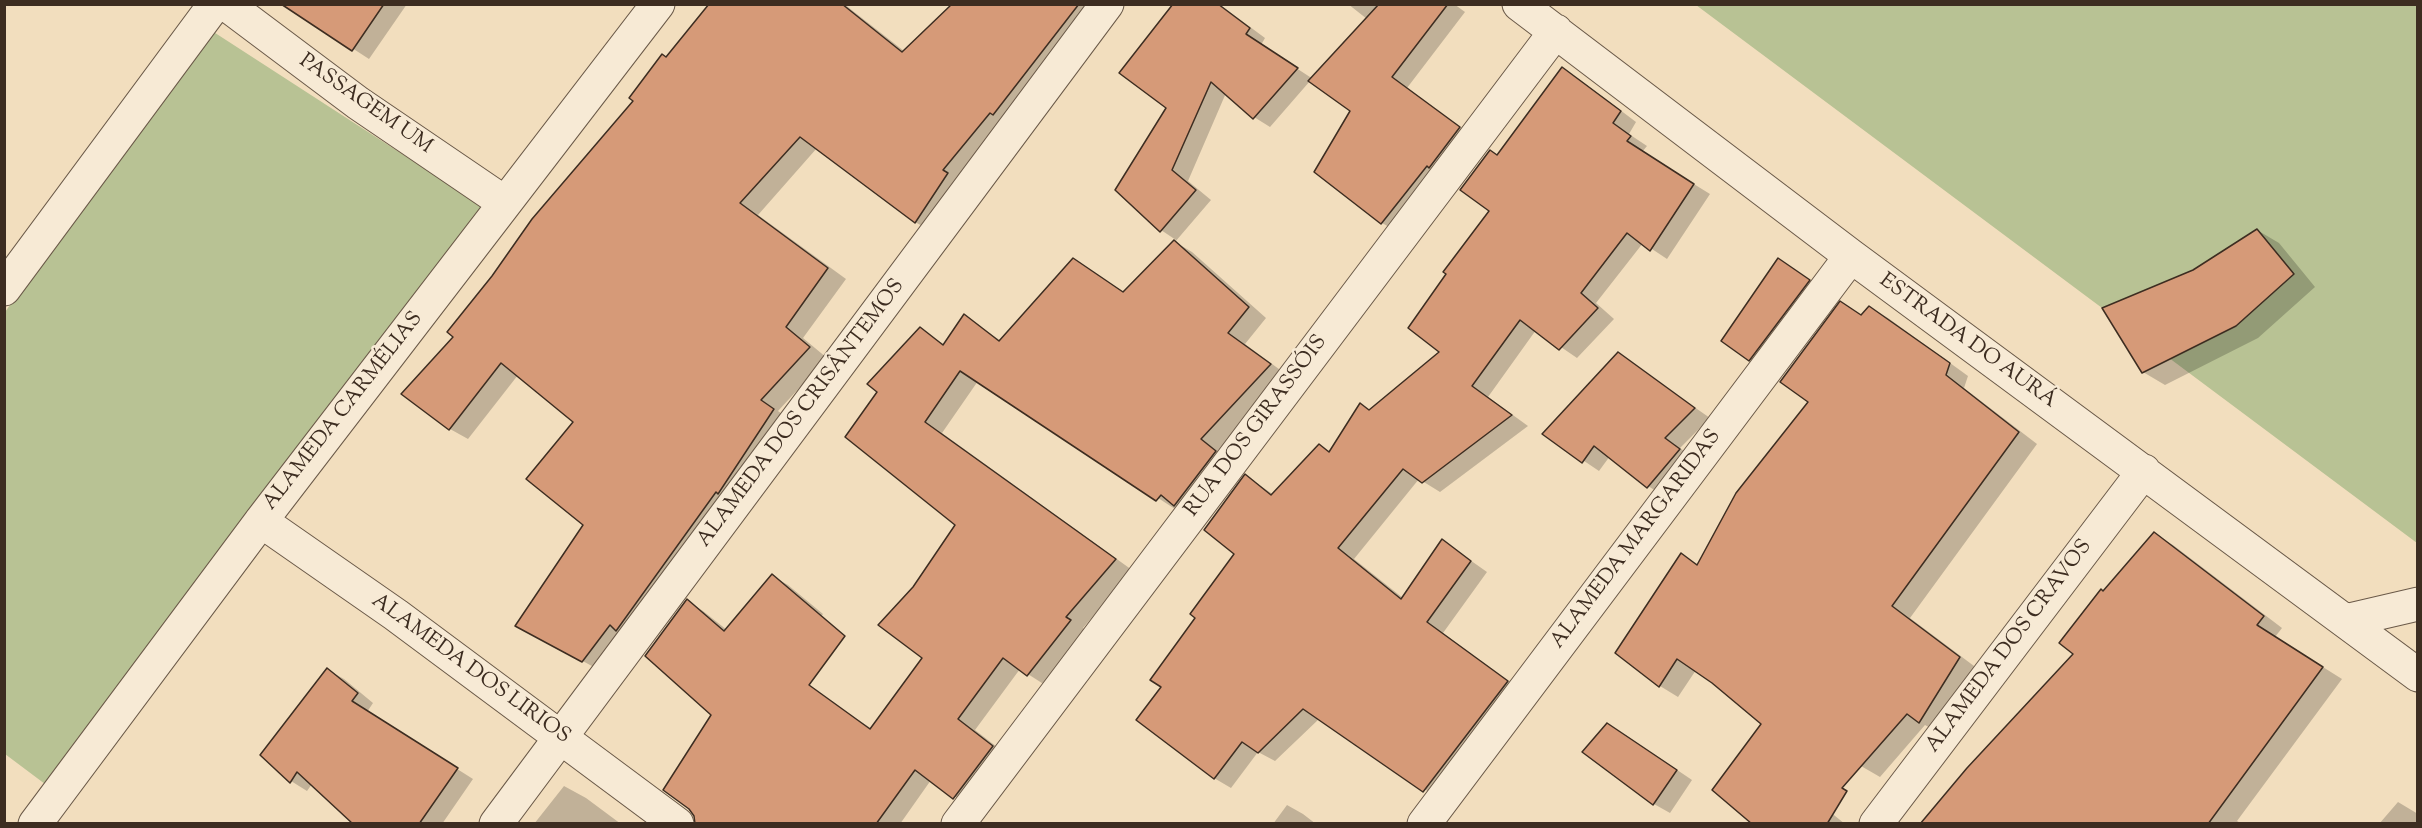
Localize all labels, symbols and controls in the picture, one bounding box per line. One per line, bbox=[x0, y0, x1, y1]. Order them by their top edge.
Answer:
street label: PASSAGEM UM bbox=[293, 50, 437, 160]
street label: ESTRADA DO AURÁ bbox=[1873, 269, 2061, 415]
street label: ALAMEDA DOS CRISÂNTEMOS bbox=[693, 275, 911, 553]
street label: ALAMEDA CARMÉLIAS bbox=[259, 308, 429, 516]
street label: RUA DOS GIRASSÓIS bbox=[1180, 331, 1334, 523]
street label: ALAMEDA MARGARIDAS bbox=[1546, 425, 1728, 655]
street label: ALAMEDA DOS CRAVOS bbox=[1922, 535, 2098, 759]
street label: ALAMEDA DOS LIRIOS bbox=[366, 589, 574, 751]

